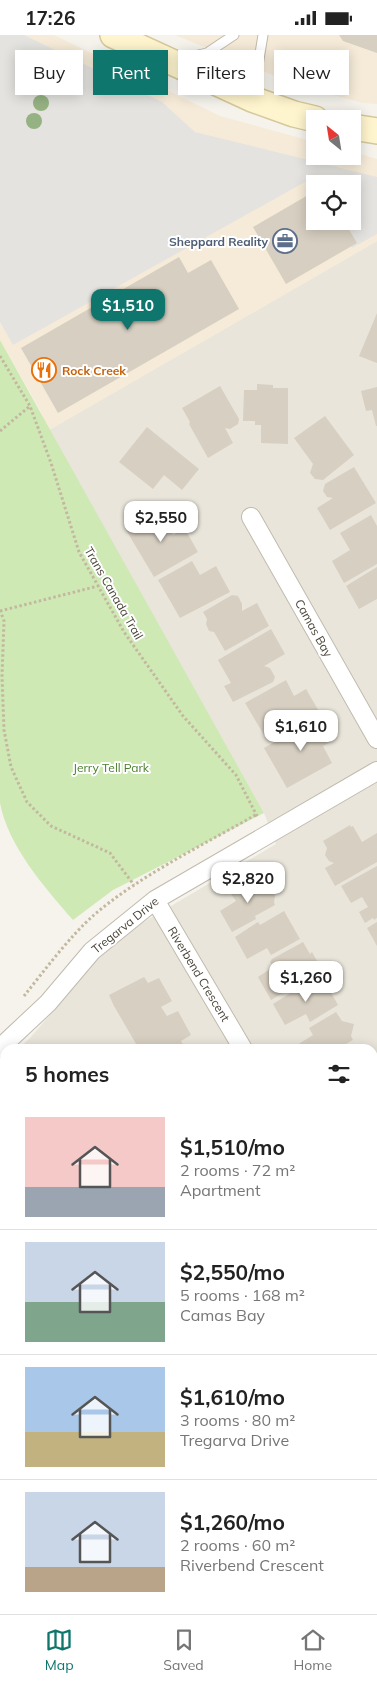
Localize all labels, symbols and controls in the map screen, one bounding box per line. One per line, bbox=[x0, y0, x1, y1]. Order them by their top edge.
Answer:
text: 17:26 bbox=[25, 6, 75, 30]
chip: Buy bbox=[15, 50, 83, 95]
chip: Rent bbox=[93, 50, 168, 95]
chip: Filters bbox=[178, 50, 264, 95]
chip: New bbox=[274, 50, 349, 95]
north arrow bbox=[306, 110, 361, 165]
map controls bbox=[306, 110, 361, 230]
button: locate bbox=[306, 175, 361, 230]
office icon: Sheppard Reality bbox=[272, 228, 298, 254]
place label: Sheppard Reality bbox=[169, 234, 268, 249]
pin: $1,510 bbox=[87, 289, 169, 331]
text: $1,510 bbox=[102, 295, 154, 315]
restaurant icon: Rock Creek bbox=[31, 357, 57, 383]
place label: Rock Creek bbox=[62, 363, 126, 378]
pin: $2,550 bbox=[120, 501, 202, 543]
text: $2,550 bbox=[135, 507, 187, 527]
street label: Trans Canada Trail bbox=[81, 544, 147, 642]
street label: Camas Bay bbox=[292, 596, 336, 660]
pin: $1,610 bbox=[260, 709, 342, 752]
text: $1,610 bbox=[275, 716, 327, 736]
park label: Jerry Tell Park bbox=[73, 760, 150, 775]
pin: $2,820 bbox=[207, 861, 289, 904]
text: $2,820 bbox=[222, 868, 274, 888]
street label: Tregarva Drive bbox=[88, 893, 162, 957]
street label: Riverbend Crescent bbox=[165, 924, 233, 1024]
pin: $1,260 bbox=[265, 961, 347, 1003]
text: $1,260 bbox=[280, 967, 332, 987]
icon: filters bbox=[325, 1060, 353, 1088]
text: 5 homes bbox=[25, 1061, 109, 1087]
text: $1,510/mo bbox=[180, 1134, 285, 1160]
icon: home bbox=[65, 1137, 125, 1197]
text: 2 rooms · 72 m² bbox=[180, 1160, 295, 1180]
text: Apartment bbox=[180, 1180, 261, 1200]
text: $2,550/mo bbox=[180, 1259, 285, 1285]
icon: home bbox=[65, 1262, 125, 1322]
text: 5 rooms · 168 m² bbox=[180, 1285, 305, 1305]
text: Camas Bay bbox=[180, 1305, 265, 1325]
text: $1,610/mo bbox=[180, 1384, 285, 1410]
icon: home bbox=[65, 1387, 125, 1447]
text: 3 rooms · 80 m² bbox=[180, 1410, 295, 1430]
text: Tregarva Drive bbox=[180, 1430, 289, 1450]
text: $1,260/mo bbox=[180, 1509, 285, 1535]
icon: home bbox=[65, 1512, 125, 1572]
text: 2 rooms · 60 m² bbox=[180, 1535, 295, 1555]
text: Riverbend Crescent bbox=[180, 1555, 324, 1575]
tab: Map bbox=[45, 1626, 74, 1674]
tab: Saved bbox=[163, 1626, 204, 1674]
tab: Home bbox=[293, 1626, 332, 1674]

